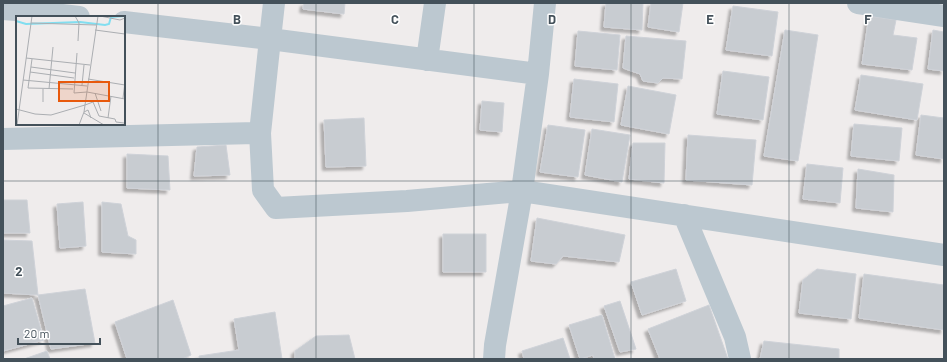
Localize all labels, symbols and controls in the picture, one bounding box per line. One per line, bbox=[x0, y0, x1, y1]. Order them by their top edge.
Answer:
text: B bbox=[233, 11, 241, 27]
text: C bbox=[391, 11, 399, 27]
text: D bbox=[548, 11, 556, 27]
text: E bbox=[706, 11, 714, 27]
text: F bbox=[864, 11, 872, 27]
inset map bbox=[16, 16, 125, 125]
text: 2 bbox=[15, 263, 23, 279]
scale bar bbox=[18, 320, 100, 346]
text: 20 m bbox=[24, 326, 50, 340]

